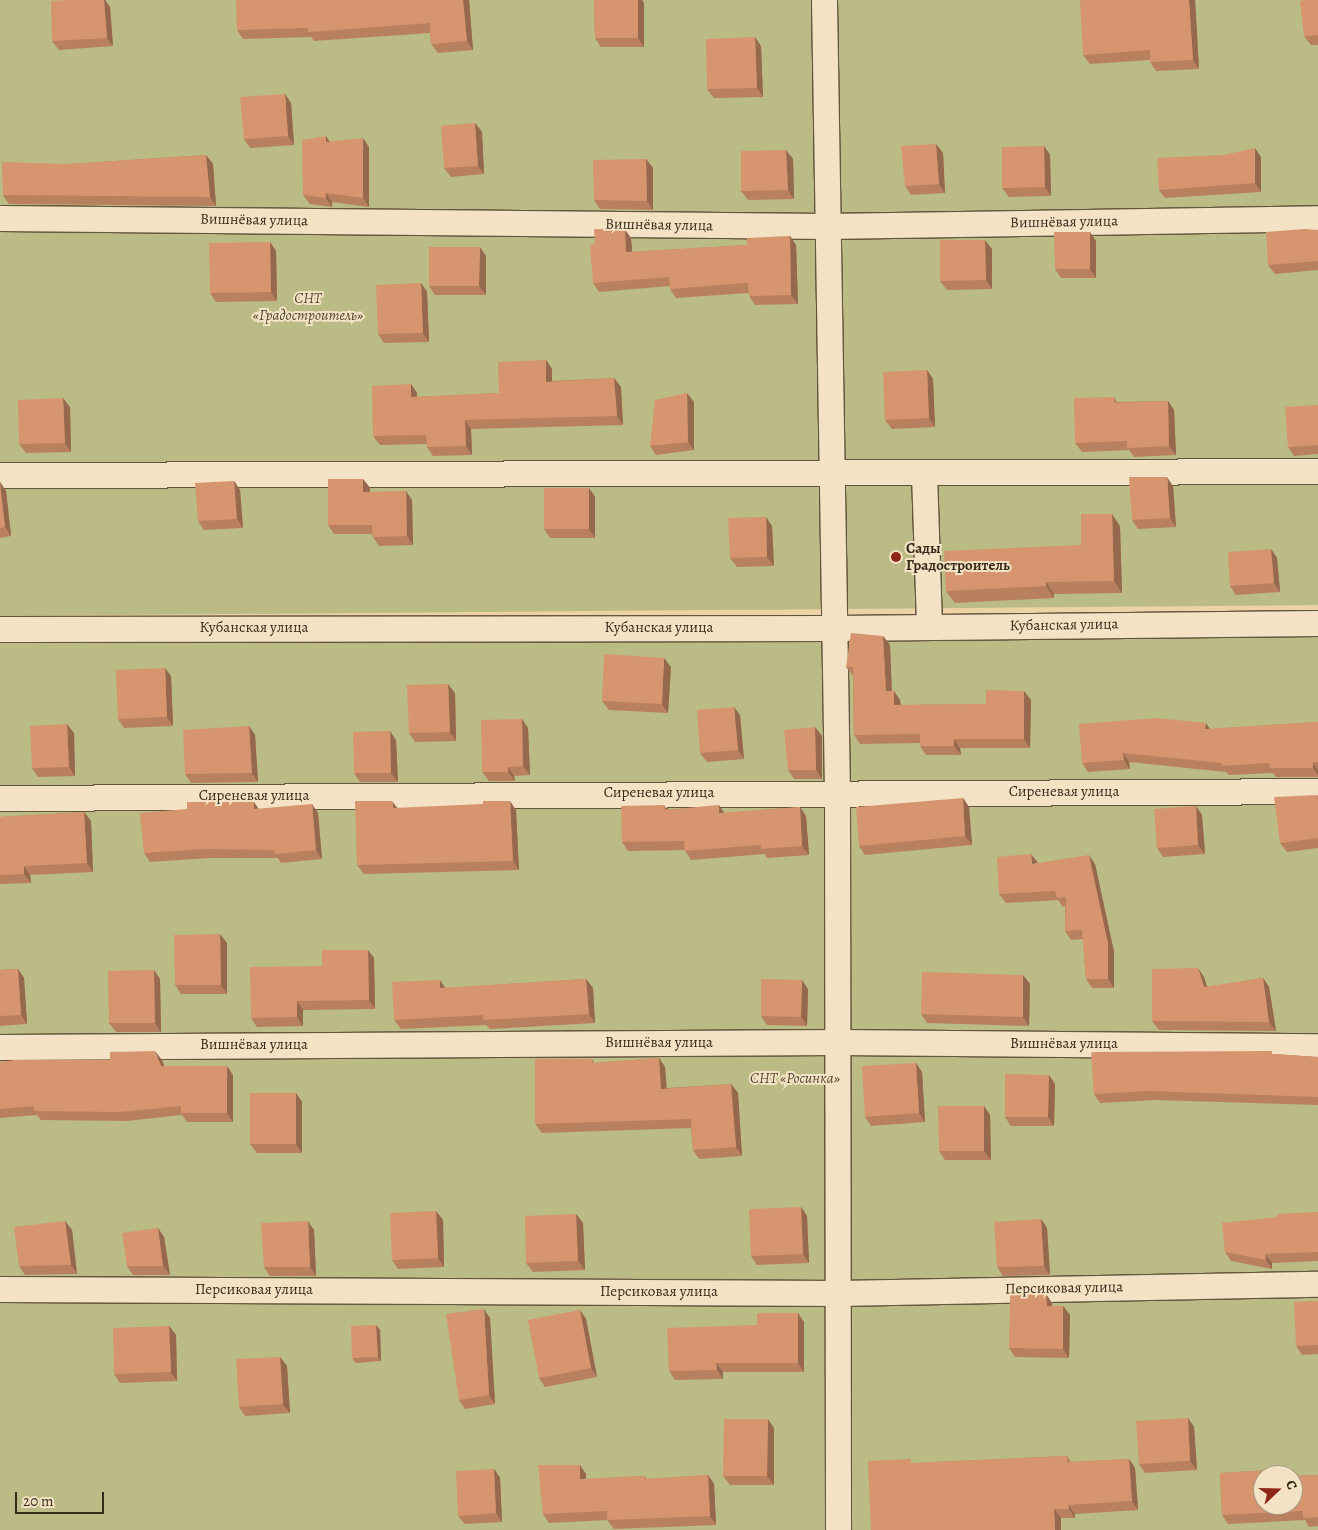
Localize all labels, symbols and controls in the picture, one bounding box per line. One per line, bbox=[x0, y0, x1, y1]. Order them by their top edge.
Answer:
street label: Вишнёвая улица bbox=[200, 210, 308, 230]
street label: Вишнёвая улица bbox=[1010, 212, 1118, 232]
street label: Вишнёвая улица bbox=[605, 215, 713, 235]
park label: СНТ «Градостроитель» bbox=[253, 289, 363, 324]
place label: Сады Градостроитель bbox=[906, 539, 1010, 574]
marker: Сады Градостроитель bbox=[890, 551, 902, 563]
street label: Кубанская улица bbox=[1009, 615, 1119, 635]
street label: Кубанская улица bbox=[200, 619, 308, 637]
street label: Кубанская улица bbox=[605, 619, 713, 637]
street label: Сиреневая улица bbox=[1009, 783, 1119, 801]
street label: Сиреневая улица bbox=[604, 784, 714, 802]
street label: Сиреневая улица bbox=[199, 787, 309, 805]
street label: Вишнёвая улица bbox=[605, 1034, 713, 1052]
street label: Вишнёвая улица bbox=[1010, 1035, 1118, 1053]
street label: Вишнёвая улица bbox=[200, 1036, 308, 1054]
park label: СНТ «Росинка» bbox=[750, 1070, 840, 1088]
street label: Персиковая улица bbox=[1005, 1278, 1123, 1298]
street label: Персиковая улица bbox=[195, 1281, 313, 1299]
street label: Персиковая улица bbox=[600, 1283, 718, 1301]
north arrow bbox=[1253, 1465, 1303, 1515]
text: С bbox=[1281, 1477, 1302, 1492]
scale bar bbox=[18, 1482, 106, 1514]
text: 20 m bbox=[23, 1491, 54, 1511]

